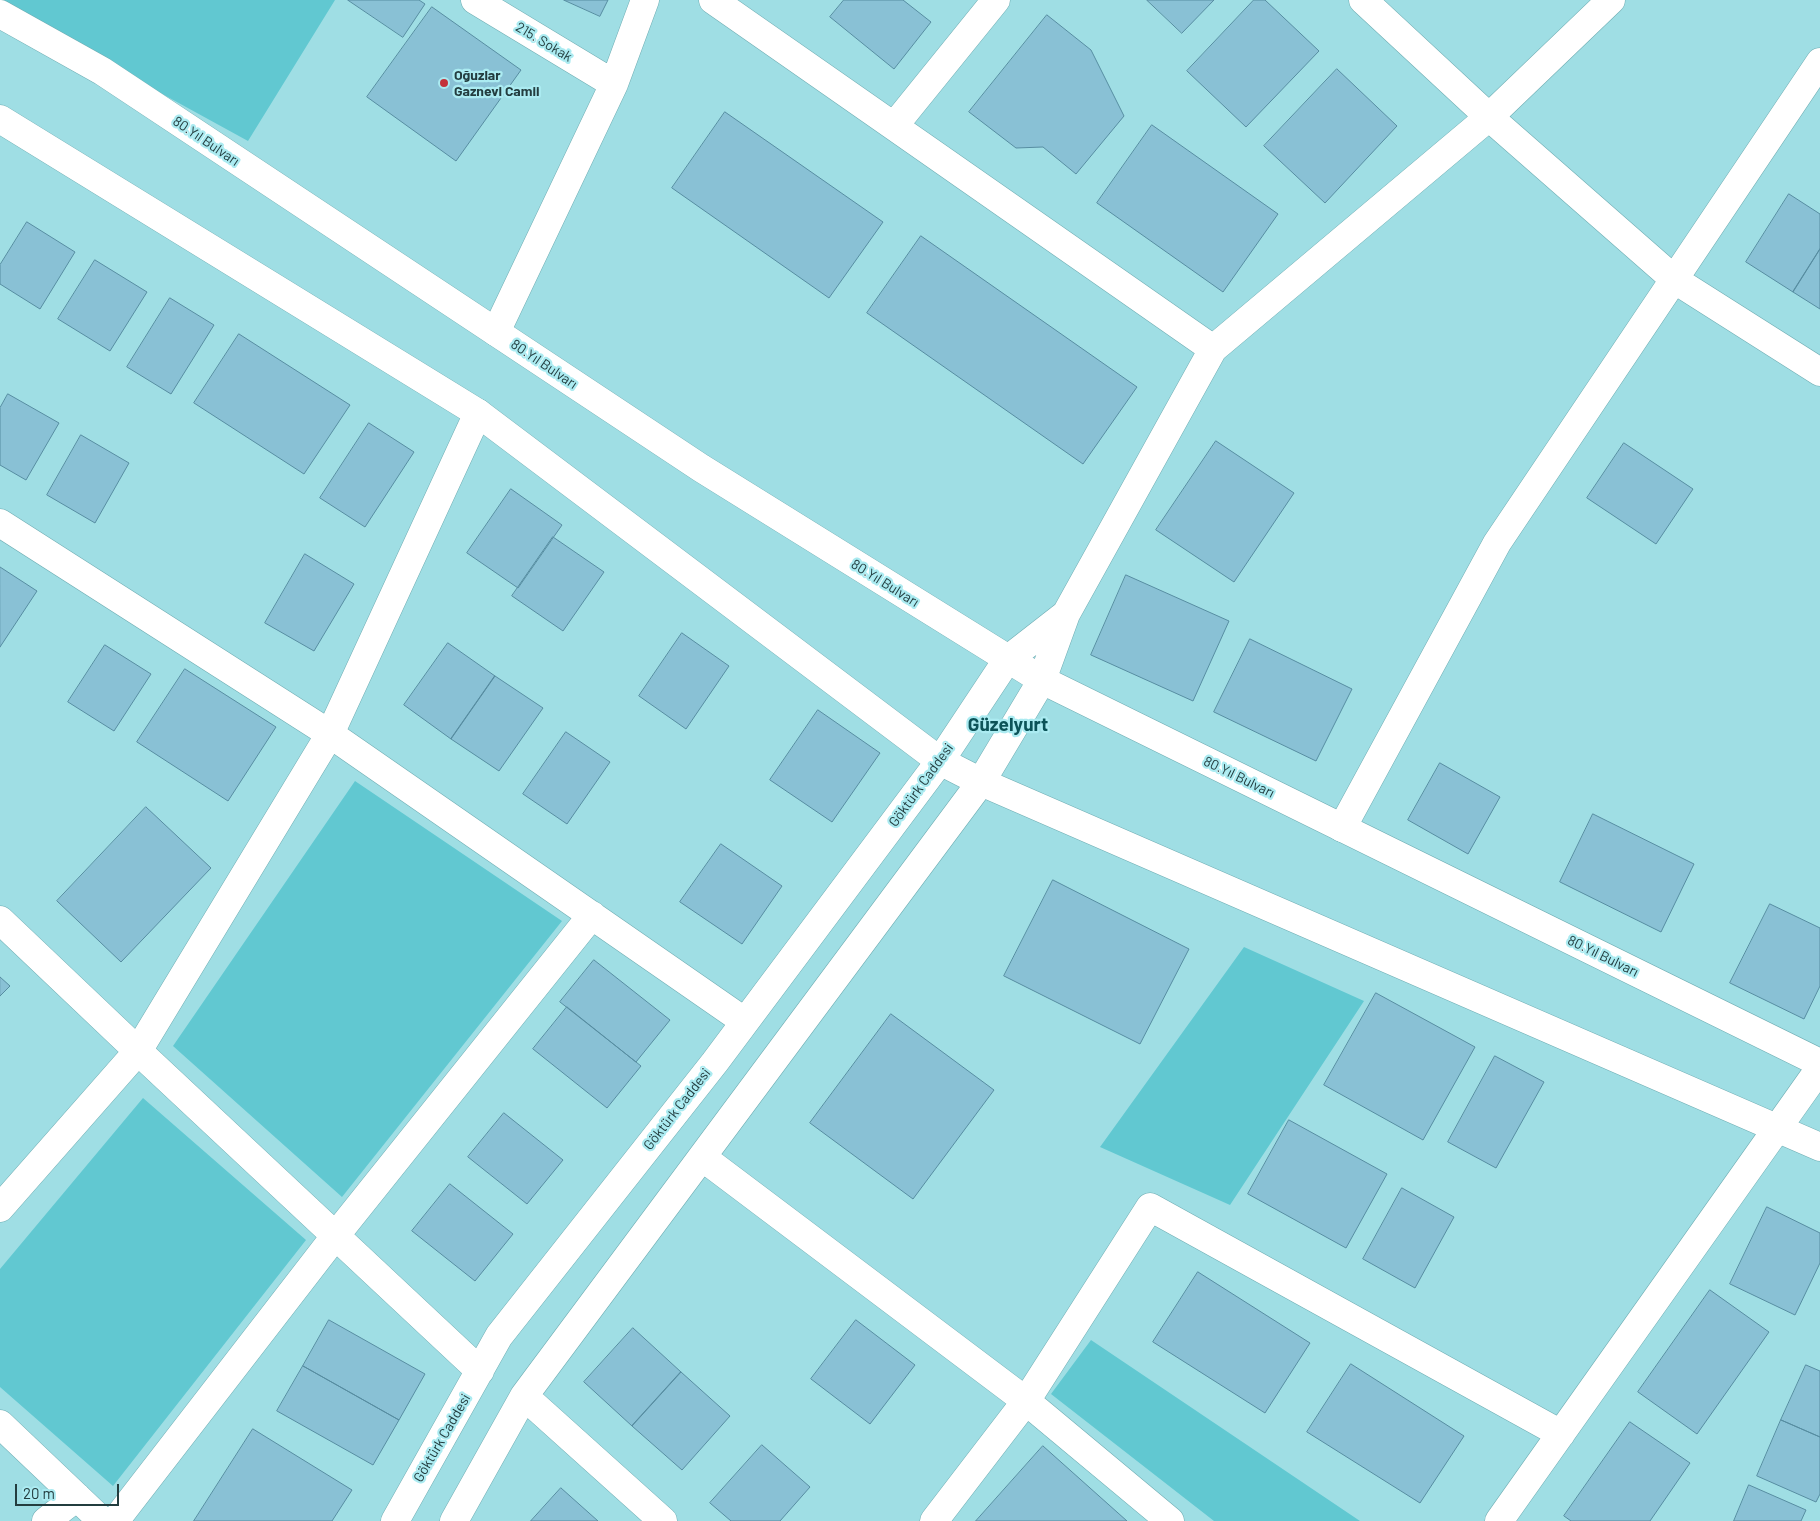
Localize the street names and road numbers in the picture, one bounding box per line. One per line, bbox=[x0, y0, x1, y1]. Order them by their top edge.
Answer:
street label: 215. Sokak bbox=[513, 19, 575, 65]
street label: 80.Yıl Bulvarı bbox=[170, 113, 242, 169]
street label: 80.Yıl Bulvarı bbox=[508, 336, 580, 392]
street label: 80.Yıl Bulvarı bbox=[848, 556, 922, 610]
street label: Göktürk Caddesi bbox=[885, 740, 957, 830]
street label: 80.Yıl Bulvarı bbox=[1201, 753, 1277, 801]
street label: 80.Yıl Bulvarı bbox=[1565, 932, 1641, 980]
street label: Göktürk Caddesi bbox=[640, 1065, 714, 1153]
street label: Göktürk Caddesi bbox=[410, 1391, 474, 1485]

